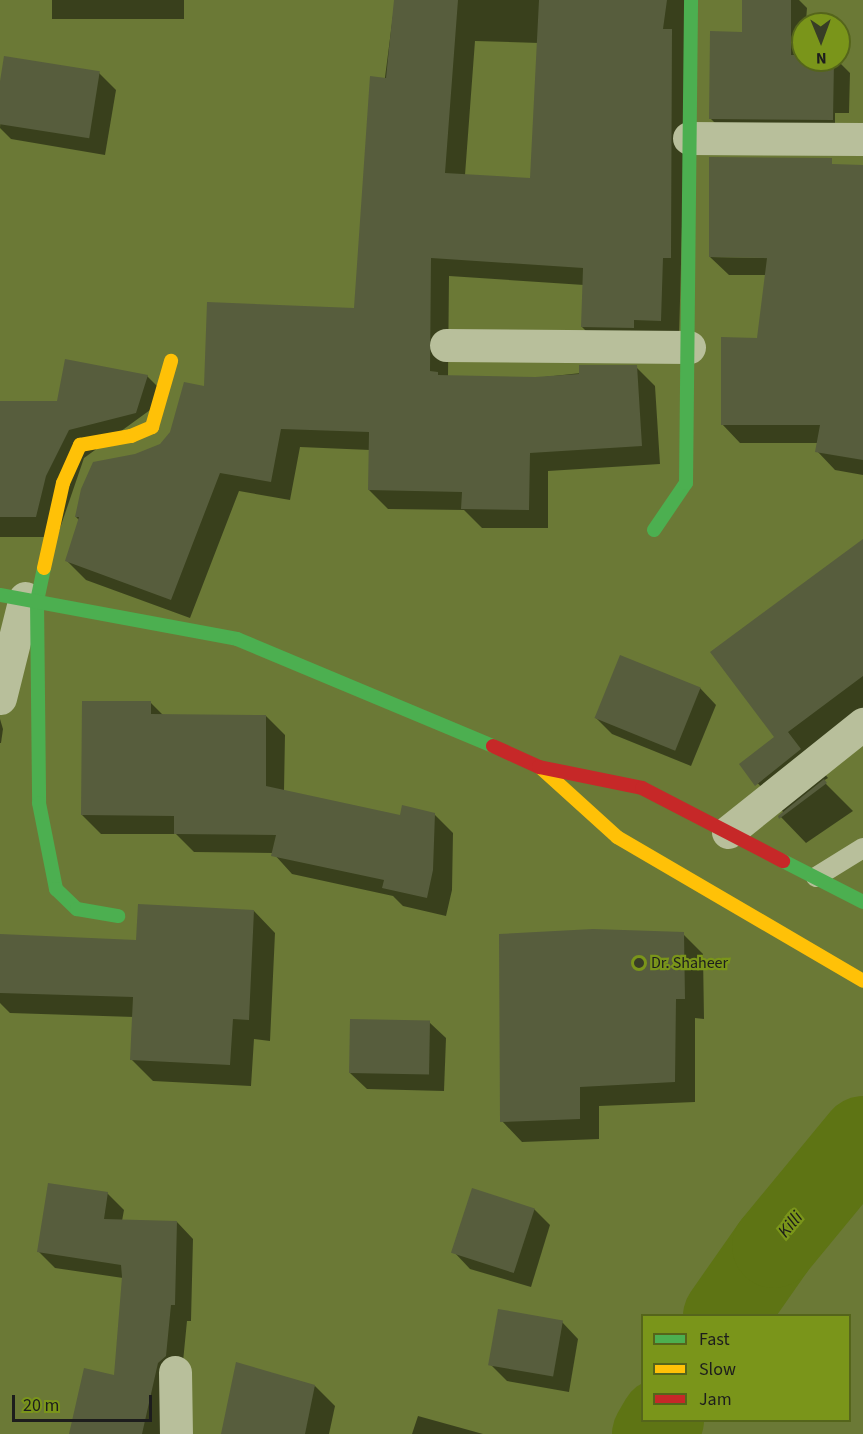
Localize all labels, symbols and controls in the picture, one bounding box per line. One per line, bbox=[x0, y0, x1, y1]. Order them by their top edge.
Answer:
north arrow bbox=[791, 12, 851, 72]
text: N bbox=[816, 47, 827, 69]
place label: Dr. Shaheer bbox=[651, 953, 728, 973]
marker: Dr. Shaheer bbox=[632, 956, 646, 970]
water label: Killi bbox=[774, 1208, 808, 1242]
legend bbox=[641, 1314, 851, 1422]
text: Fast bbox=[699, 1327, 730, 1352]
text: Slow bbox=[699, 1357, 736, 1382]
scale bar bbox=[15, 1383, 154, 1421]
text: Jam bbox=[699, 1387, 732, 1412]
text: 20 m bbox=[23, 1393, 59, 1418]

